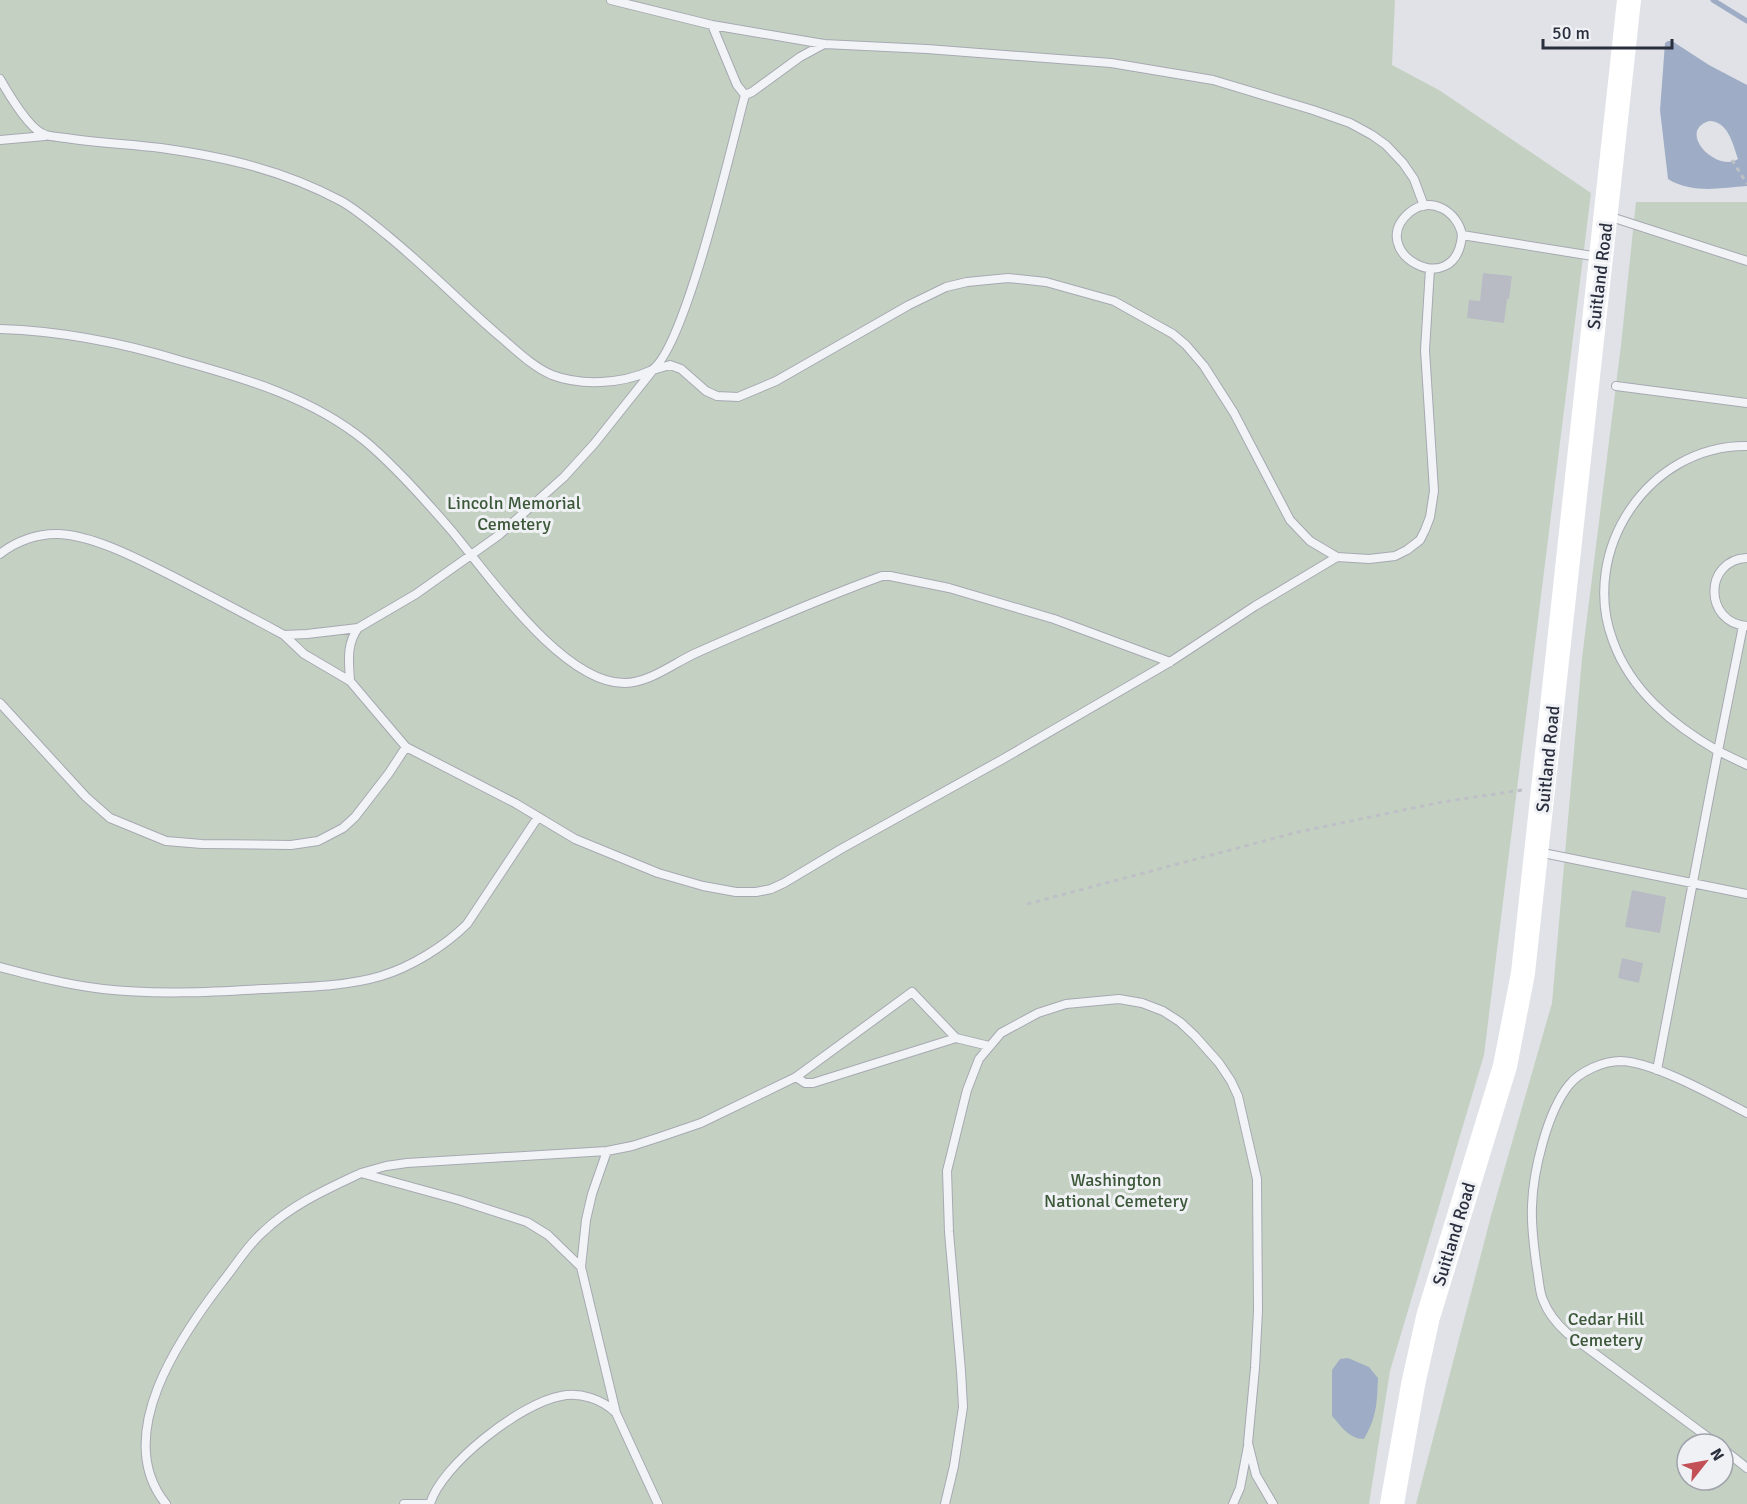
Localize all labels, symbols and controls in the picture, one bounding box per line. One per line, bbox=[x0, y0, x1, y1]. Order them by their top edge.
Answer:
scale bar bbox=[1543, 12, 1672, 50]
text: 50 m bbox=[1552, 22, 1590, 44]
street label: Suitland Road bbox=[1583, 221, 1617, 331]
park label: Lincoln Memorial Cemetery bbox=[447, 492, 581, 535]
street label: Suitland Road bbox=[1531, 705, 1565, 813]
park label: Washington National Cemetery bbox=[1044, 1169, 1188, 1212]
street label: Suitland Road bbox=[1428, 1180, 1480, 1288]
park label: Cedar Hill Cemetery bbox=[1568, 1308, 1644, 1351]
north arrow bbox=[1675, 1432, 1735, 1492]
text: N bbox=[1706, 1445, 1728, 1465]

